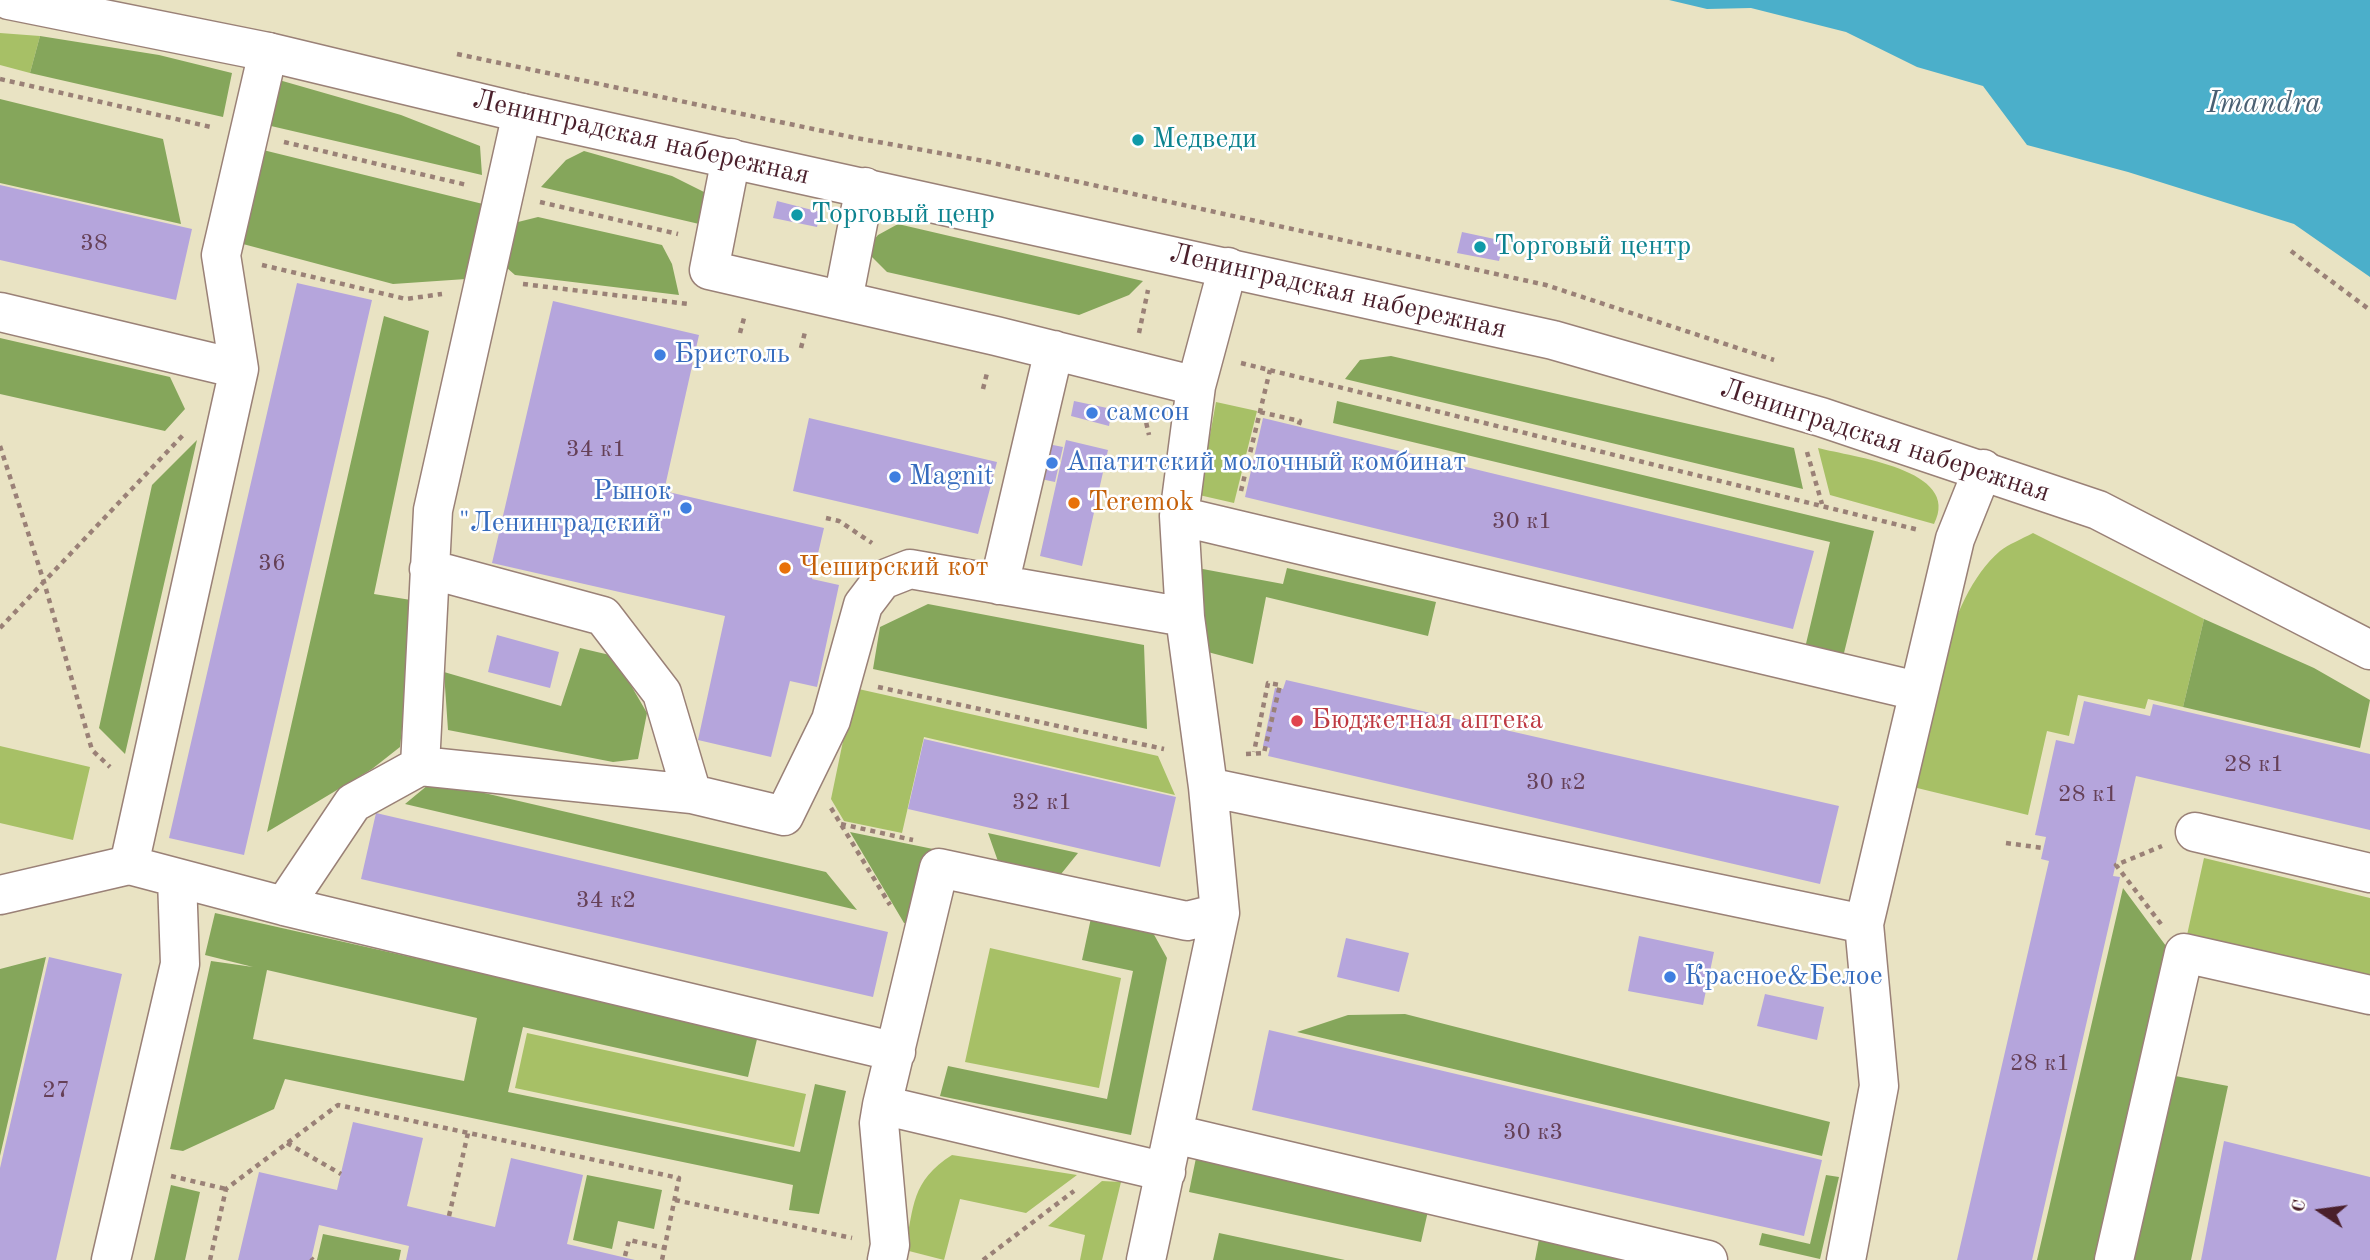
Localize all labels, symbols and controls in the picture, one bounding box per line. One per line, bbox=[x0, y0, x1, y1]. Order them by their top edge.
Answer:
street label: Ленинградская набережная bbox=[469, 83, 813, 193]
water label: Imandra bbox=[2207, 86, 2321, 122]
place label: Медведи bbox=[1152, 123, 1257, 157]
marker: Медведи bbox=[1130, 132, 1146, 148]
place label: Торговый ценр bbox=[811, 198, 995, 232]
marker: Торговый ценр bbox=[789, 207, 805, 223]
house number: 38 bbox=[80, 230, 108, 258]
place label: Торговый центр bbox=[1494, 230, 1691, 264]
street label: Ленинградская набережная bbox=[1166, 237, 1510, 347]
marker: Торговый центр bbox=[1472, 239, 1488, 255]
place label: Бристоль bbox=[674, 338, 790, 372]
marker: Бристоль bbox=[652, 347, 668, 363]
street label: Ленинградская набережная bbox=[1716, 372, 2054, 510]
place label: самсон bbox=[1106, 396, 1190, 430]
marker: самсон bbox=[1084, 405, 1100, 421]
house number: 34 к1 bbox=[566, 436, 626, 464]
place label: Апатитский молочный комбинат bbox=[1066, 446, 1466, 480]
marker: Апатитский молочный комбинат bbox=[1044, 455, 1060, 471]
place label: Magnit bbox=[909, 460, 994, 494]
marker: Magnit bbox=[887, 469, 903, 485]
place label: Рынок "Ленинградский" bbox=[459, 475, 672, 541]
place label: Teremok bbox=[1088, 486, 1194, 520]
marker: Teremok bbox=[1066, 495, 1082, 511]
marker: Рынок "Ленинградский" bbox=[678, 500, 694, 516]
house number: 30 к1 bbox=[1492, 508, 1552, 536]
house number: 36 bbox=[258, 550, 286, 578]
place label: Чеширский кот bbox=[799, 551, 989, 585]
marker: Чеширский кот bbox=[777, 560, 793, 576]
place label: Бюджетная аптека bbox=[1311, 704, 1543, 738]
marker: Бюджетная аптека bbox=[1289, 713, 1305, 729]
house number: 28 к1 bbox=[2224, 751, 2284, 779]
house number: 30 к2 bbox=[1526, 769, 1586, 797]
house number: 28 к1 bbox=[2058, 781, 2118, 809]
house number: 32 к1 bbox=[1012, 789, 1072, 817]
house number: 34 к2 bbox=[576, 887, 636, 915]
place label: Красное&Белое bbox=[1684, 960, 1883, 994]
marker: Красное&Белое bbox=[1662, 969, 1678, 985]
house number: 28 к1 bbox=[2010, 1050, 2070, 1078]
house number: 27 bbox=[42, 1077, 70, 1105]
house number: 30 к3 bbox=[1503, 1119, 1563, 1147]
north arrow bbox=[2286, 1176, 2356, 1246]
text: С bbox=[2289, 1198, 2311, 1214]

